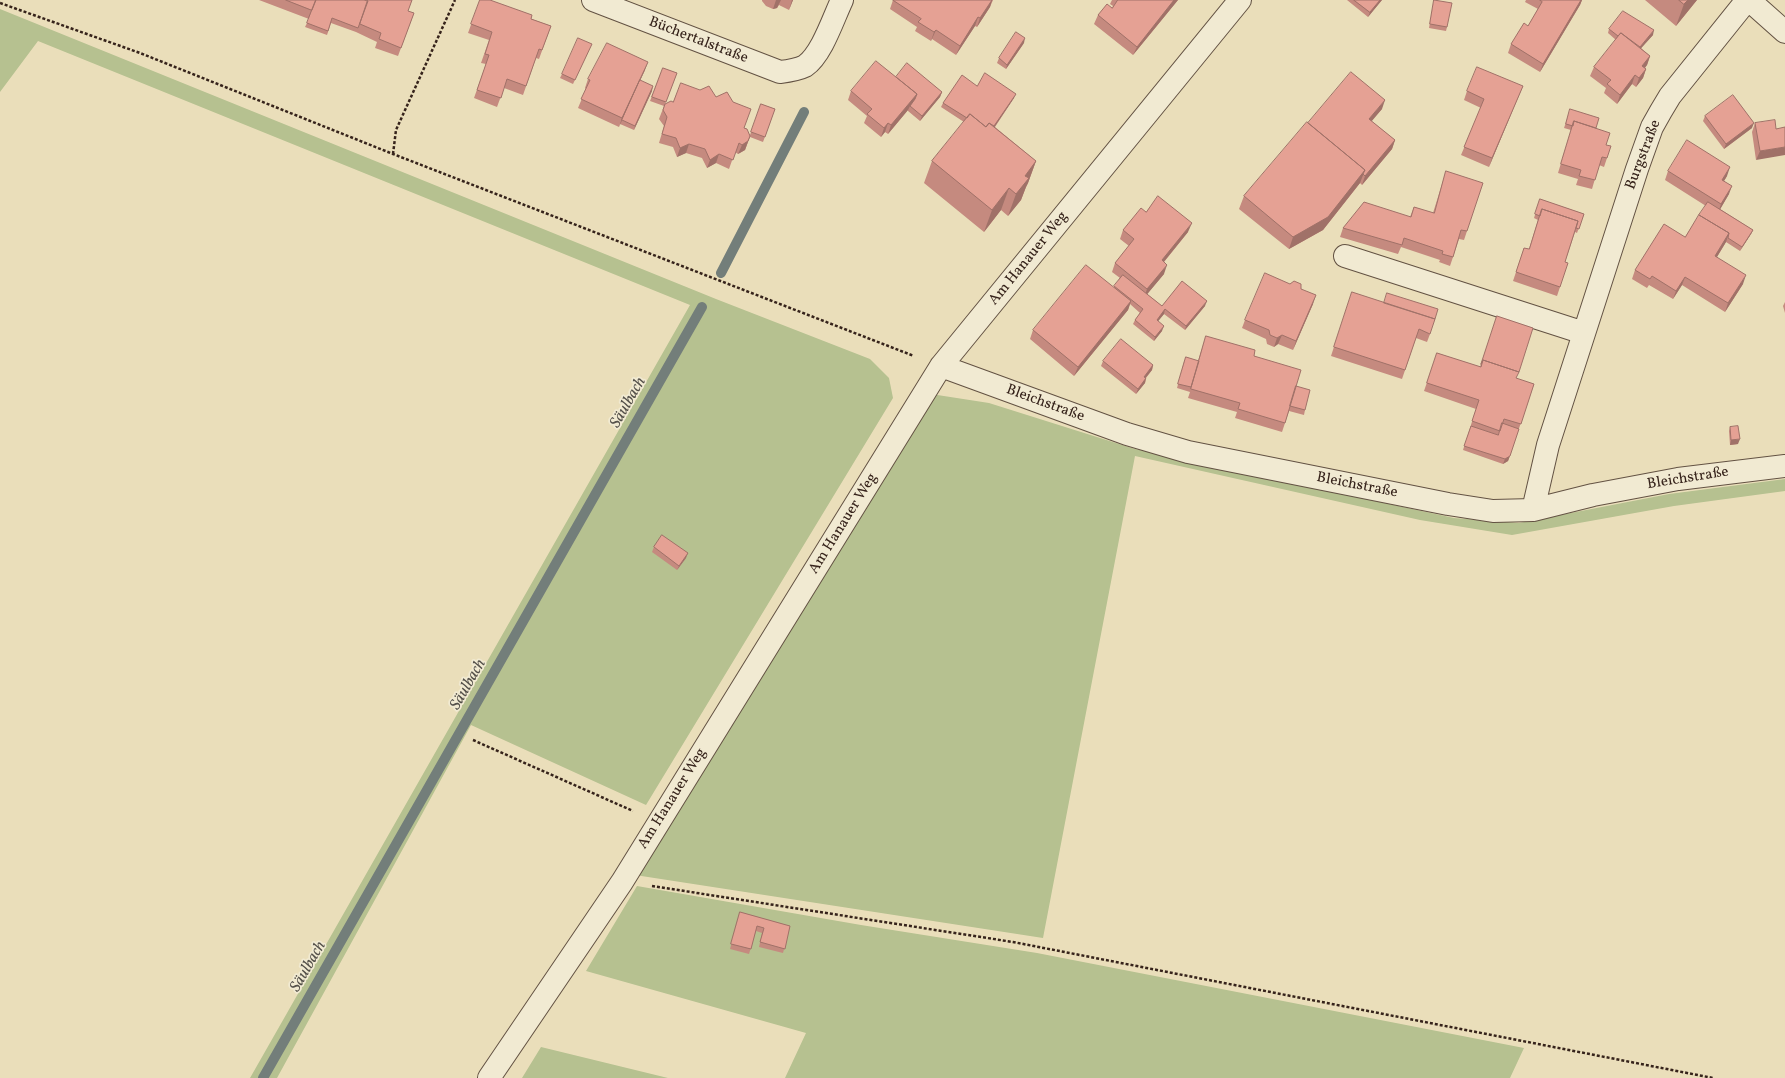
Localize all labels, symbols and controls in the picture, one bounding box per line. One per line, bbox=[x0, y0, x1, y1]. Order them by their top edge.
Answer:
street label: Büchertalstraße bbox=[646, 14, 750, 68]
street label: Burgstraße bbox=[1622, 118, 1666, 192]
street label: Am Hanauer Weg bbox=[986, 208, 1072, 310]
water label: Säulbach bbox=[607, 374, 651, 432]
street label: Bleichstraße bbox=[1003, 381, 1087, 427]
street label: Bleichstraße bbox=[1646, 464, 1730, 494]
street label: Bleichstraße bbox=[1315, 469, 1399, 503]
street label: Am Hanauer Weg bbox=[806, 470, 882, 578]
water label: Säulbach bbox=[447, 656, 491, 714]
street label: Am Hanauer Weg bbox=[635, 745, 711, 853]
water label: Säulbach bbox=[287, 938, 331, 996]

